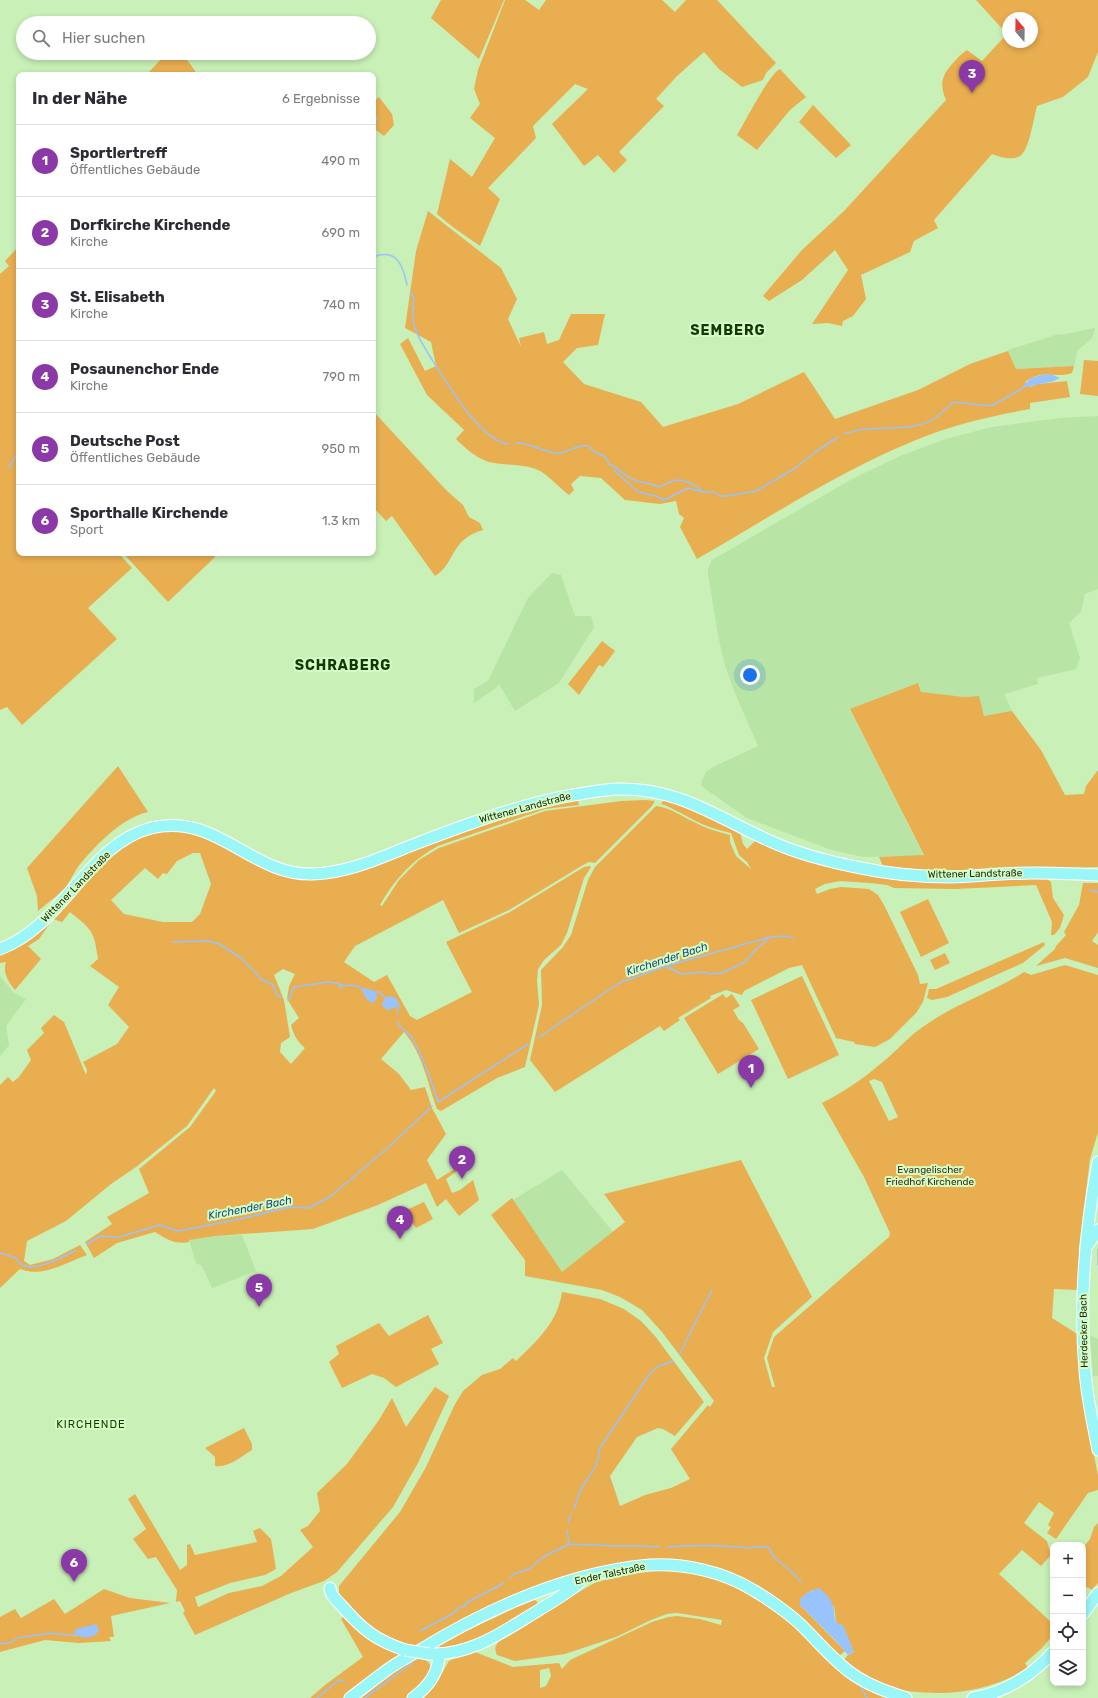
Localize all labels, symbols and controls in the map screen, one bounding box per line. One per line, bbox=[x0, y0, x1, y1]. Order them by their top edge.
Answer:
north arrow bbox=[1002, 12, 1038, 48]
search box bbox=[16, 16, 376, 60]
icon: search bbox=[30, 27, 52, 49]
text: Hier suchen bbox=[62, 29, 145, 47]
pin: 3 bbox=[959, 60, 985, 93]
text: In der Nähe bbox=[32, 88, 127, 108]
text: 6 Ergebnisse bbox=[282, 91, 360, 106]
text: Sportlertreff bbox=[70, 144, 167, 162]
text: 1 bbox=[42, 153, 48, 168]
text: 490 m bbox=[321, 153, 360, 168]
text: Öffentliches Gebäude bbox=[70, 162, 200, 177]
text: Dorfkirche Kirchende bbox=[70, 216, 230, 234]
text: 2 bbox=[41, 225, 49, 240]
text: 690 m bbox=[321, 225, 360, 240]
text: Kirche bbox=[70, 234, 108, 249]
text: St. Elisabeth bbox=[70, 288, 165, 306]
text: 3 bbox=[41, 297, 49, 312]
text: 740 m bbox=[323, 297, 360, 312]
text: Kirche bbox=[70, 306, 108, 321]
district label: SEMBERG bbox=[690, 322, 766, 339]
text: Posaunenchor Ende bbox=[70, 360, 219, 378]
text: 4 bbox=[41, 369, 49, 384]
text: 790 m bbox=[323, 369, 360, 384]
text: Kirche bbox=[70, 378, 108, 393]
text: Deutsche Post bbox=[70, 432, 180, 450]
text: 5 bbox=[41, 441, 49, 456]
text: 950 m bbox=[322, 441, 360, 456]
text: Öffentliches Gebäude bbox=[70, 450, 200, 465]
text: Sporthalle Kirchende bbox=[70, 504, 228, 522]
text: 6 bbox=[41, 513, 49, 528]
text: 1.3 km bbox=[322, 513, 360, 528]
text: Sport bbox=[70, 522, 103, 537]
district label: SCHRABERG bbox=[295, 657, 391, 674]
your location bbox=[740, 665, 760, 685]
street label: Wittener Landstraße bbox=[478, 790, 573, 826]
street label: Wittener Landstraße bbox=[39, 849, 113, 925]
street label: Wittener Landstraße bbox=[928, 867, 1023, 881]
water label: Kirchender Bach bbox=[625, 940, 710, 978]
pin: 1 bbox=[738, 1055, 764, 1088]
pin: 2 bbox=[449, 1146, 475, 1179]
park label: Evangelischer Friedhof Kirchende bbox=[886, 1164, 975, 1188]
water label: Kirchender Bach bbox=[207, 1193, 293, 1222]
pin: 4 bbox=[387, 1206, 413, 1239]
pin: 5 bbox=[246, 1274, 272, 1307]
street label: Herdecker Bach bbox=[1077, 1294, 1091, 1368]
district label: KIRCHENDE bbox=[56, 1418, 126, 1431]
map controls bbox=[1050, 1542, 1086, 1686]
button: + bbox=[1050, 1542, 1086, 1578]
pin: 6 bbox=[61, 1549, 87, 1582]
street label: Ender Talstraße bbox=[574, 1561, 647, 1587]
button: − bbox=[1050, 1578, 1086, 1614]
button: locate bbox=[1050, 1614, 1086, 1650]
button: layers bbox=[1050, 1650, 1086, 1686]

